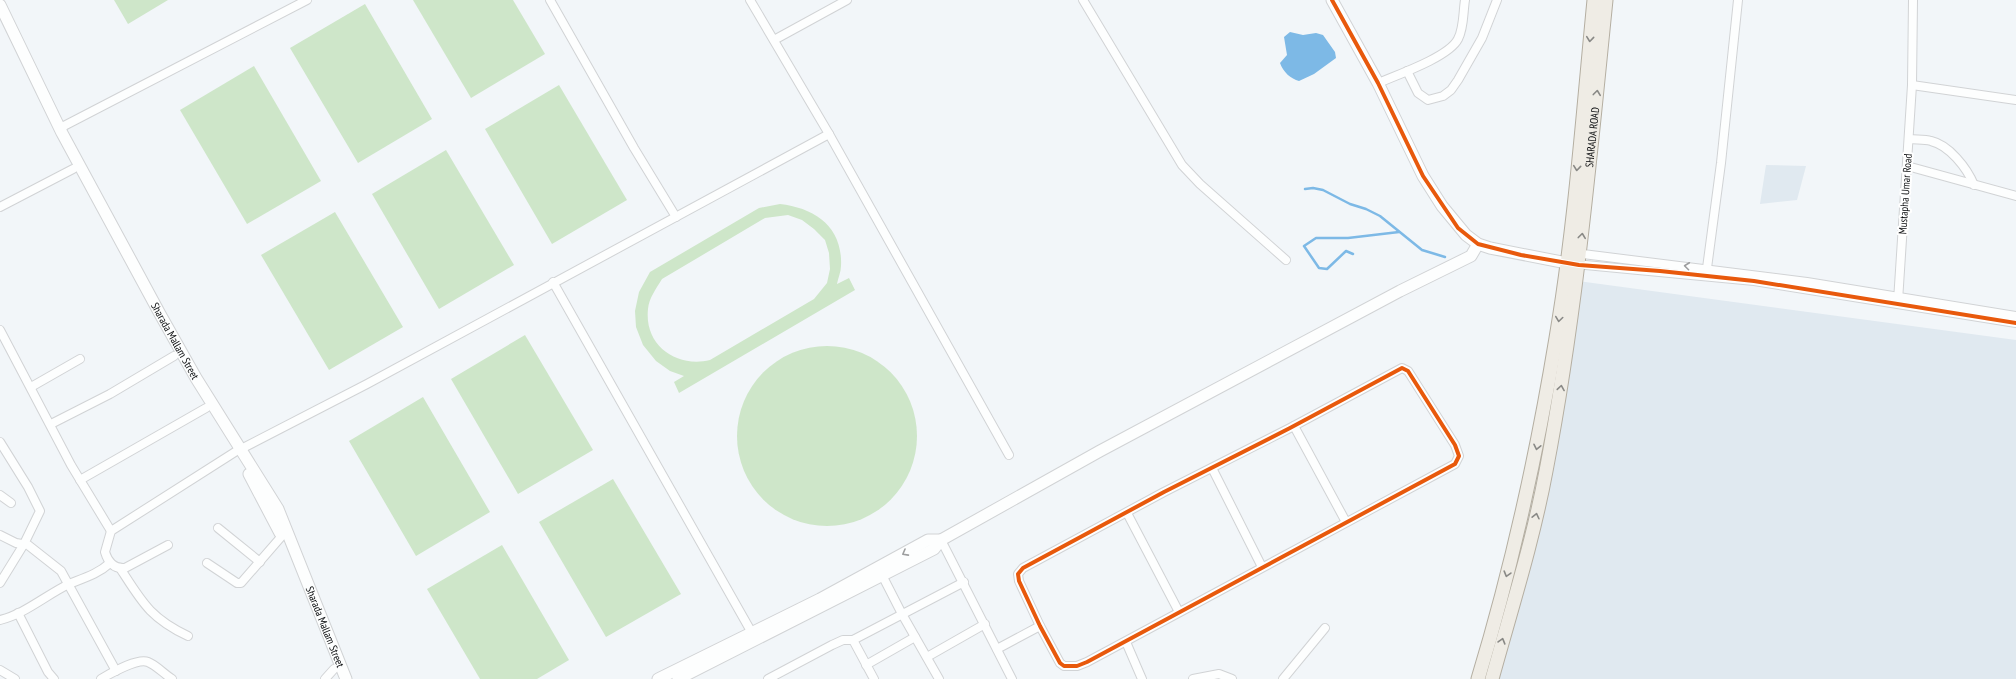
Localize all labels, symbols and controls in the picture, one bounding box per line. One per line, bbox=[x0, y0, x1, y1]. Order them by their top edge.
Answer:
one-way arrow bbox=[1586, 36, 1595, 42]
one-way arrow bbox=[1593, 89, 1602, 96]
street label: SHARADA ROAD bbox=[1582, 106, 1602, 168]
street label: Mustapha Umar Road bbox=[1895, 153, 1915, 235]
one-way arrow bbox=[1572, 165, 1581, 171]
one-way arrow bbox=[1578, 233, 1587, 239]
one-way arrow bbox=[1684, 262, 1690, 271]
street label: Sharada Mallam Street bbox=[148, 300, 202, 382]
one-way arrow bbox=[1555, 316, 1564, 322]
one-way arrow bbox=[1556, 385, 1565, 391]
one-way arrow bbox=[1534, 444, 1542, 450]
one-way arrow bbox=[1531, 513, 1539, 519]
one-way arrow bbox=[902, 548, 910, 555]
one-way arrow bbox=[1503, 570, 1512, 577]
street label: Sharada Mallam Street bbox=[303, 584, 348, 670]
one-way arrow bbox=[1498, 638, 1506, 645]

